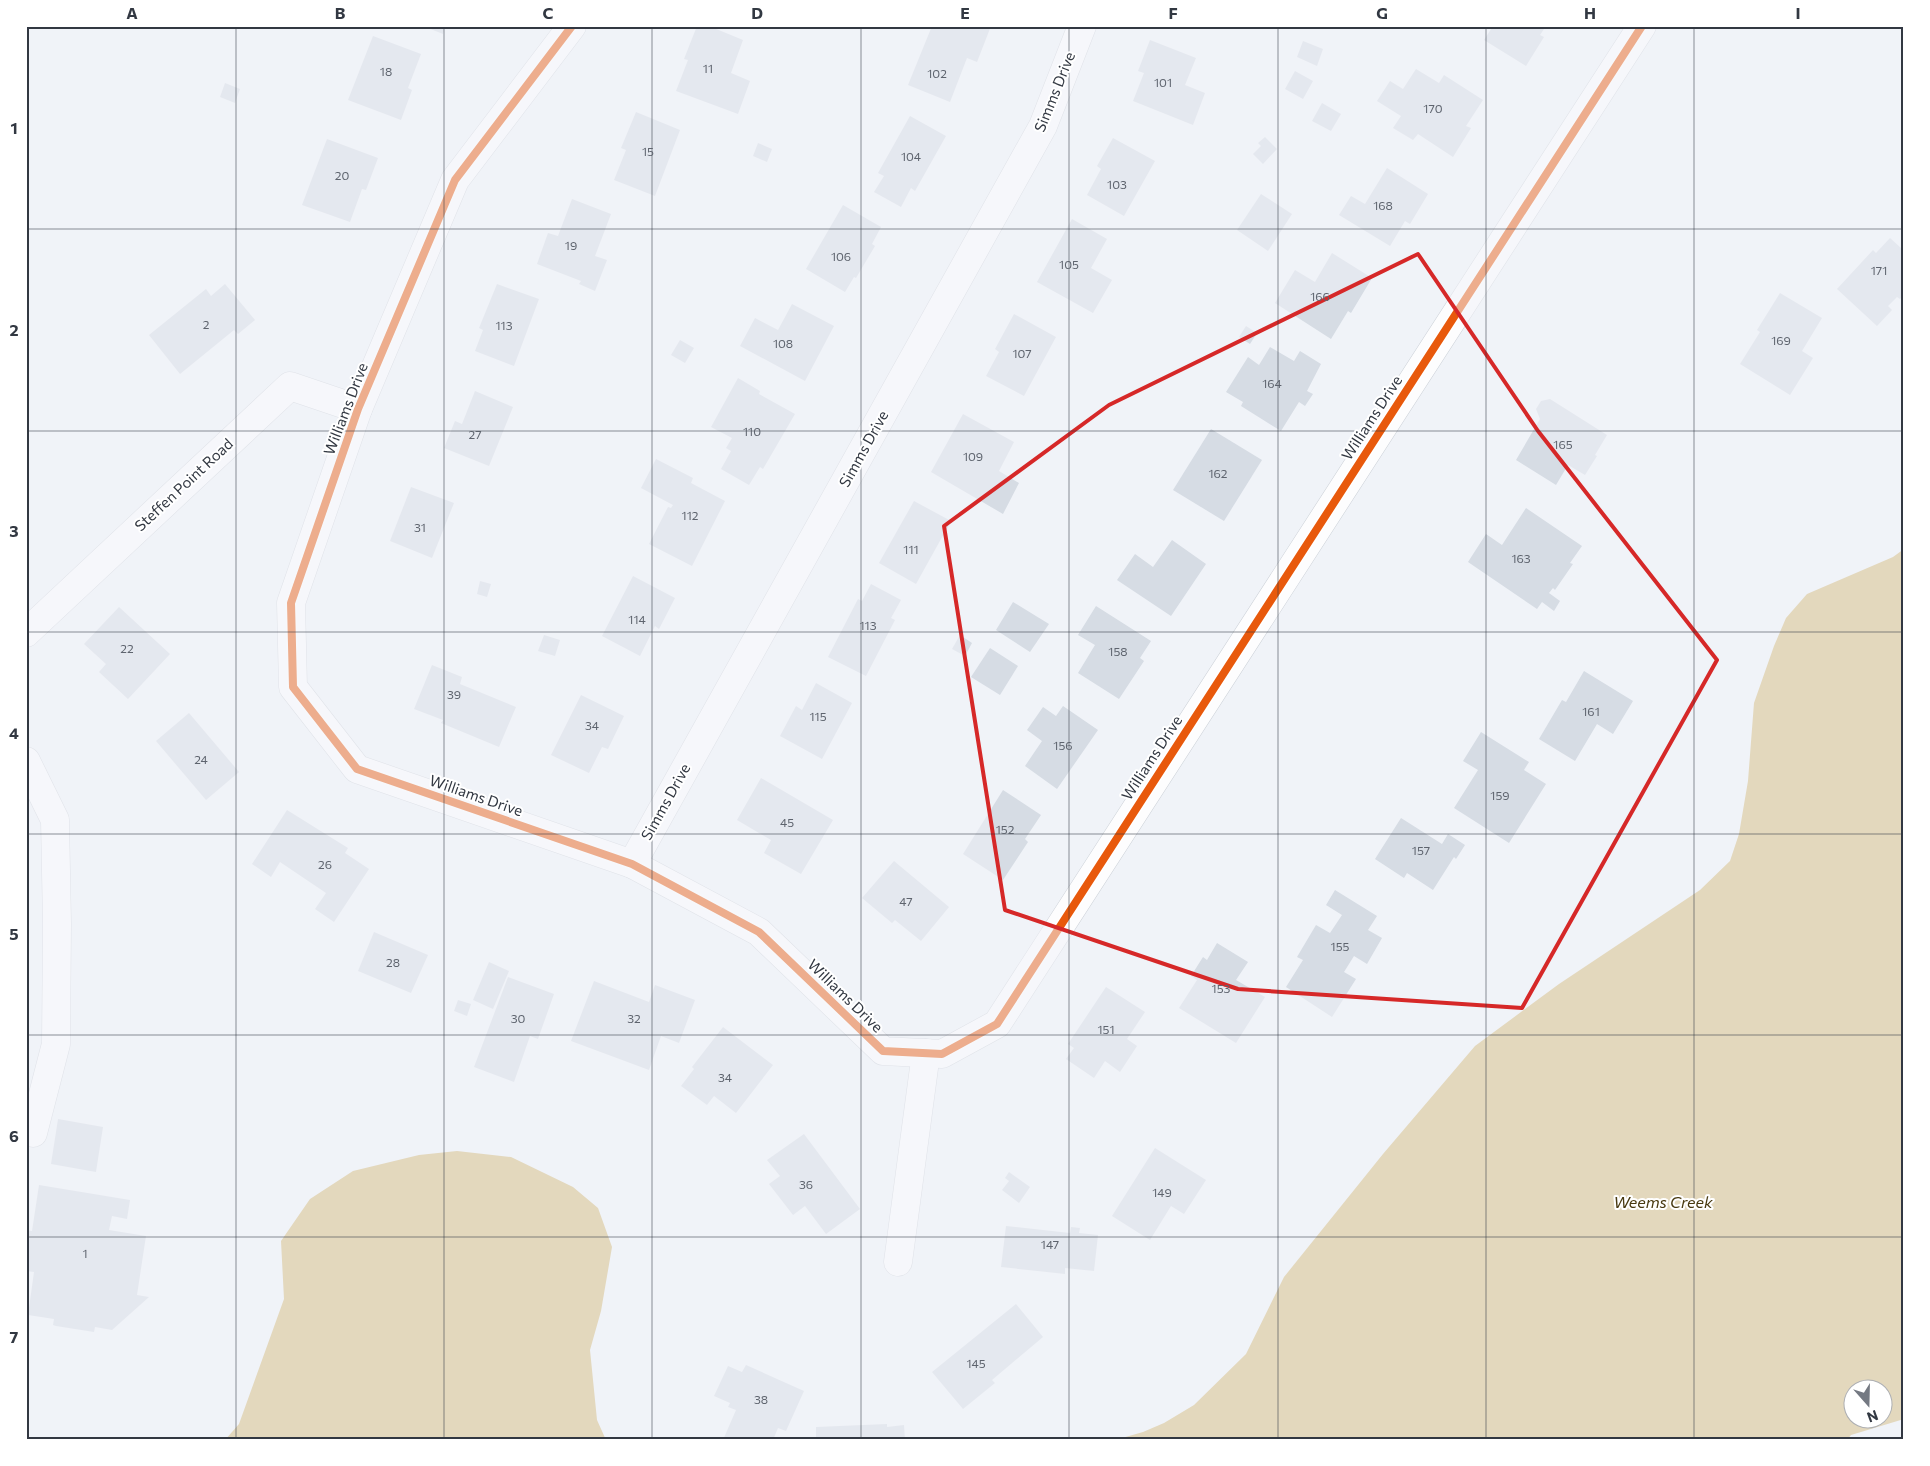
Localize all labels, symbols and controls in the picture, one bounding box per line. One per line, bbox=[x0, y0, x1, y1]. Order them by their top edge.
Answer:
text: A bbox=[126, 3, 138, 22]
text: B bbox=[335, 3, 346, 22]
text: C bbox=[543, 3, 554, 22]
text: D bbox=[751, 3, 763, 22]
text: E bbox=[960, 3, 970, 22]
text: F bbox=[1168, 3, 1178, 22]
text: G bbox=[1376, 3, 1388, 22]
text: H bbox=[1584, 3, 1596, 22]
text: I bbox=[1795, 3, 1801, 22]
street label: Simms Drive bbox=[1030, 49, 1078, 134]
house number: 11 bbox=[703, 61, 713, 75]
house number: 18 bbox=[380, 64, 392, 78]
house number: 102 bbox=[927, 66, 947, 80]
house number: 101 bbox=[1154, 75, 1172, 89]
house number: 170 bbox=[1423, 101, 1443, 115]
text: 1 bbox=[10, 118, 18, 137]
house number: 15 bbox=[642, 144, 654, 158]
house number: 104 bbox=[901, 149, 921, 163]
house number: 20 bbox=[335, 168, 349, 182]
house number: 103 bbox=[1107, 177, 1127, 191]
house number: 168 bbox=[1373, 198, 1393, 212]
house number: 19 bbox=[565, 238, 577, 252]
house number: 106 bbox=[831, 249, 851, 263]
house number: 105 bbox=[1059, 257, 1079, 271]
house number: 171 bbox=[1871, 263, 1887, 277]
house number: 166 bbox=[1310, 289, 1330, 303]
house number: 2 bbox=[203, 317, 210, 331]
house number: 113 bbox=[495, 318, 513, 332]
text: 2 bbox=[9, 320, 19, 339]
house number: 169 bbox=[1771, 333, 1791, 347]
house number: 108 bbox=[773, 336, 793, 350]
house number: 107 bbox=[1012, 346, 1032, 360]
street label: Williams Drive bbox=[319, 360, 371, 457]
street label: Williams Drive bbox=[1337, 372, 1405, 463]
house number: 164 bbox=[1262, 376, 1282, 390]
street label: Simms Drive bbox=[835, 407, 892, 490]
house number: 110 bbox=[743, 424, 761, 438]
house number: 27 bbox=[469, 427, 481, 441]
street label: Steffen Point Road bbox=[131, 434, 236, 534]
house number: 165 bbox=[1553, 437, 1573, 451]
house number: 109 bbox=[963, 449, 983, 463]
house number: 162 bbox=[1208, 466, 1228, 480]
house number: 112 bbox=[682, 508, 699, 522]
house number: 31 bbox=[414, 520, 426, 534]
text: 3 bbox=[9, 521, 19, 540]
house number: 111 bbox=[903, 542, 919, 556]
house number: 163 bbox=[1511, 551, 1531, 565]
house number: 114 bbox=[628, 612, 646, 626]
house number: 113 bbox=[859, 618, 877, 632]
house number: 22 bbox=[120, 641, 134, 655]
house number: 158 bbox=[1108, 644, 1128, 658]
house number: 39 bbox=[447, 687, 461, 701]
house number: 161 bbox=[1582, 704, 1600, 718]
house number: 115 bbox=[809, 709, 827, 723]
street label: Williams Drive bbox=[1117, 712, 1185, 803]
house number: 34 bbox=[585, 718, 599, 732]
text: 4 bbox=[9, 723, 19, 742]
house number: 156 bbox=[1053, 738, 1073, 752]
house number: 24 bbox=[194, 752, 208, 766]
street label: Simms Drive bbox=[637, 760, 694, 843]
street label: Williams Drive bbox=[427, 771, 525, 819]
house number: 159 bbox=[1490, 788, 1510, 802]
house number: 45 bbox=[780, 815, 794, 829]
house number: 152 bbox=[996, 822, 1015, 836]
house number: 157 bbox=[1412, 843, 1430, 857]
house number: 26 bbox=[318, 857, 332, 871]
house number: 47 bbox=[899, 894, 913, 908]
text: 5 bbox=[9, 924, 19, 943]
house number: 155 bbox=[1331, 939, 1350, 953]
house number: 28 bbox=[386, 955, 400, 969]
street label: Williams Drive bbox=[804, 955, 887, 1036]
house number: 153 bbox=[1212, 981, 1231, 995]
house number: 30 bbox=[511, 1011, 526, 1025]
house number: 32 bbox=[627, 1011, 641, 1025]
house number: 151 bbox=[1097, 1022, 1115, 1036]
house number: 34 bbox=[718, 1070, 732, 1084]
text: 6 bbox=[9, 1126, 19, 1145]
house number: 36 bbox=[799, 1177, 813, 1191]
house number: 149 bbox=[1152, 1185, 1172, 1199]
water label: Weems Creek bbox=[1613, 1192, 1713, 1211]
house number: 147 bbox=[1041, 1237, 1059, 1251]
house number: 1 bbox=[82, 1246, 88, 1260]
text: 7 bbox=[10, 1327, 19, 1346]
house number: 145 bbox=[966, 1356, 986, 1370]
north arrow bbox=[1842, 1378, 1892, 1428]
house number: 38 bbox=[754, 1392, 768, 1406]
text: N bbox=[1865, 1407, 1880, 1426]

